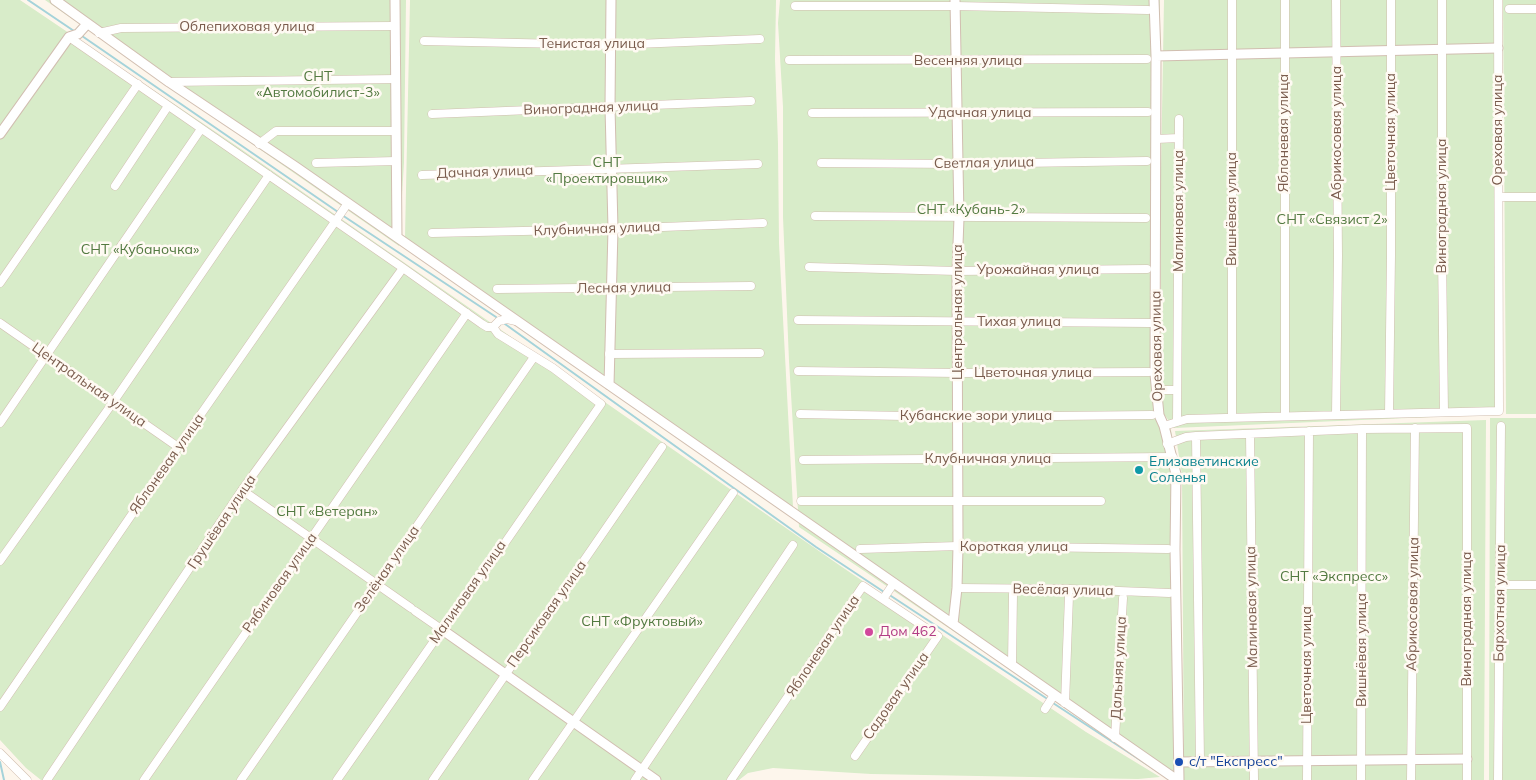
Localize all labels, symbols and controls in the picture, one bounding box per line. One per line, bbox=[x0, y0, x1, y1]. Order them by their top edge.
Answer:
street label: Облепиховая улица bbox=[179, 19, 315, 35]
street label: Тенистая улица bbox=[539, 36, 645, 52]
street label: Весенняя улица bbox=[914, 53, 1022, 69]
street label: Абрикосовая улица bbox=[1329, 66, 1345, 200]
park label: СНТ «Автомобилист-3» bbox=[256, 69, 380, 102]
street label: Цветочная улица bbox=[1383, 73, 1399, 191]
street label: Яблоневая улица bbox=[1276, 74, 1292, 192]
street label: Ореховая улица bbox=[1490, 74, 1506, 186]
street label: Виноградная улица bbox=[523, 97, 659, 119]
street label: Удачная улица bbox=[928, 105, 1032, 121]
street label: Виноградная улица bbox=[1434, 138, 1450, 274]
street label: Малиновая улица bbox=[1171, 150, 1187, 272]
street label: Вишнёвая улица bbox=[1224, 152, 1240, 266]
street label: Светлая улица bbox=[934, 154, 1034, 172]
park label: СНТ «Проектировщик» bbox=[546, 155, 668, 188]
street label: Дачная улица bbox=[436, 162, 534, 182]
park label: СНТ «Кубань-2» bbox=[917, 202, 1025, 218]
park label: СНТ «Связист 2» bbox=[1277, 212, 1387, 228]
street label: Клубничная улица bbox=[533, 218, 661, 240]
park label: СНТ «Кубаночка» bbox=[81, 242, 199, 258]
street label: Центральная улица bbox=[950, 244, 966, 380]
street label: Урожайная улица bbox=[977, 262, 1099, 278]
street label: Лесная улица bbox=[577, 279, 671, 297]
street label: Ореховая улица bbox=[1148, 290, 1166, 402]
street label: Тихая улица bbox=[977, 314, 1061, 330]
street label: Центральная улица bbox=[29, 339, 149, 431]
street label: Цветочная улица bbox=[974, 365, 1092, 381]
street label: Кубанские зори улица bbox=[900, 408, 1052, 424]
street label: Яблоневая улица bbox=[126, 411, 208, 517]
street label: Клубничная улица bbox=[925, 451, 1051, 467]
place label: Елизаветинские Соленья bbox=[1149, 454, 1259, 487]
marker: Елизаветинские Соленья bbox=[1133, 464, 1145, 476]
street label: Грушёвая улица bbox=[184, 472, 260, 572]
park label: СНТ «Ветеран» bbox=[276, 504, 378, 520]
street label: Зелёная улица bbox=[351, 522, 423, 616]
street label: Рябиновая улица bbox=[239, 530, 321, 636]
street label: Малиновая улица bbox=[426, 537, 510, 647]
street label: Абрикосовая улица bbox=[1403, 537, 1423, 671]
street label: Короткая улица bbox=[960, 539, 1068, 555]
street label: Бархотная улица bbox=[1491, 544, 1509, 662]
street label: Малиновая улица bbox=[1243, 546, 1261, 668]
street label: Виноградная улица bbox=[1459, 551, 1475, 687]
street label: Персиковая улица bbox=[504, 557, 590, 671]
park label: СНТ «Экспресс» bbox=[1280, 569, 1388, 585]
street label: Весёлая улица bbox=[1012, 581, 1114, 599]
street label: Яблоневая улица bbox=[783, 592, 863, 700]
street label: Вишнёвая улица bbox=[1354, 593, 1370, 707]
street label: Цветочная улица bbox=[1299, 606, 1315, 724]
park label: СНТ «Фруктовый» bbox=[581, 614, 703, 630]
street label: Дальняя улица bbox=[1108, 616, 1130, 720]
place label: Дом 462 bbox=[879, 624, 937, 640]
marker: Дом 462 bbox=[863, 626, 875, 638]
street label: Садовая улица bbox=[860, 649, 932, 743]
place label: с/т "Експресс" bbox=[1189, 754, 1283, 770]
marker: с/т "Експресс" bbox=[1173, 756, 1185, 768]

